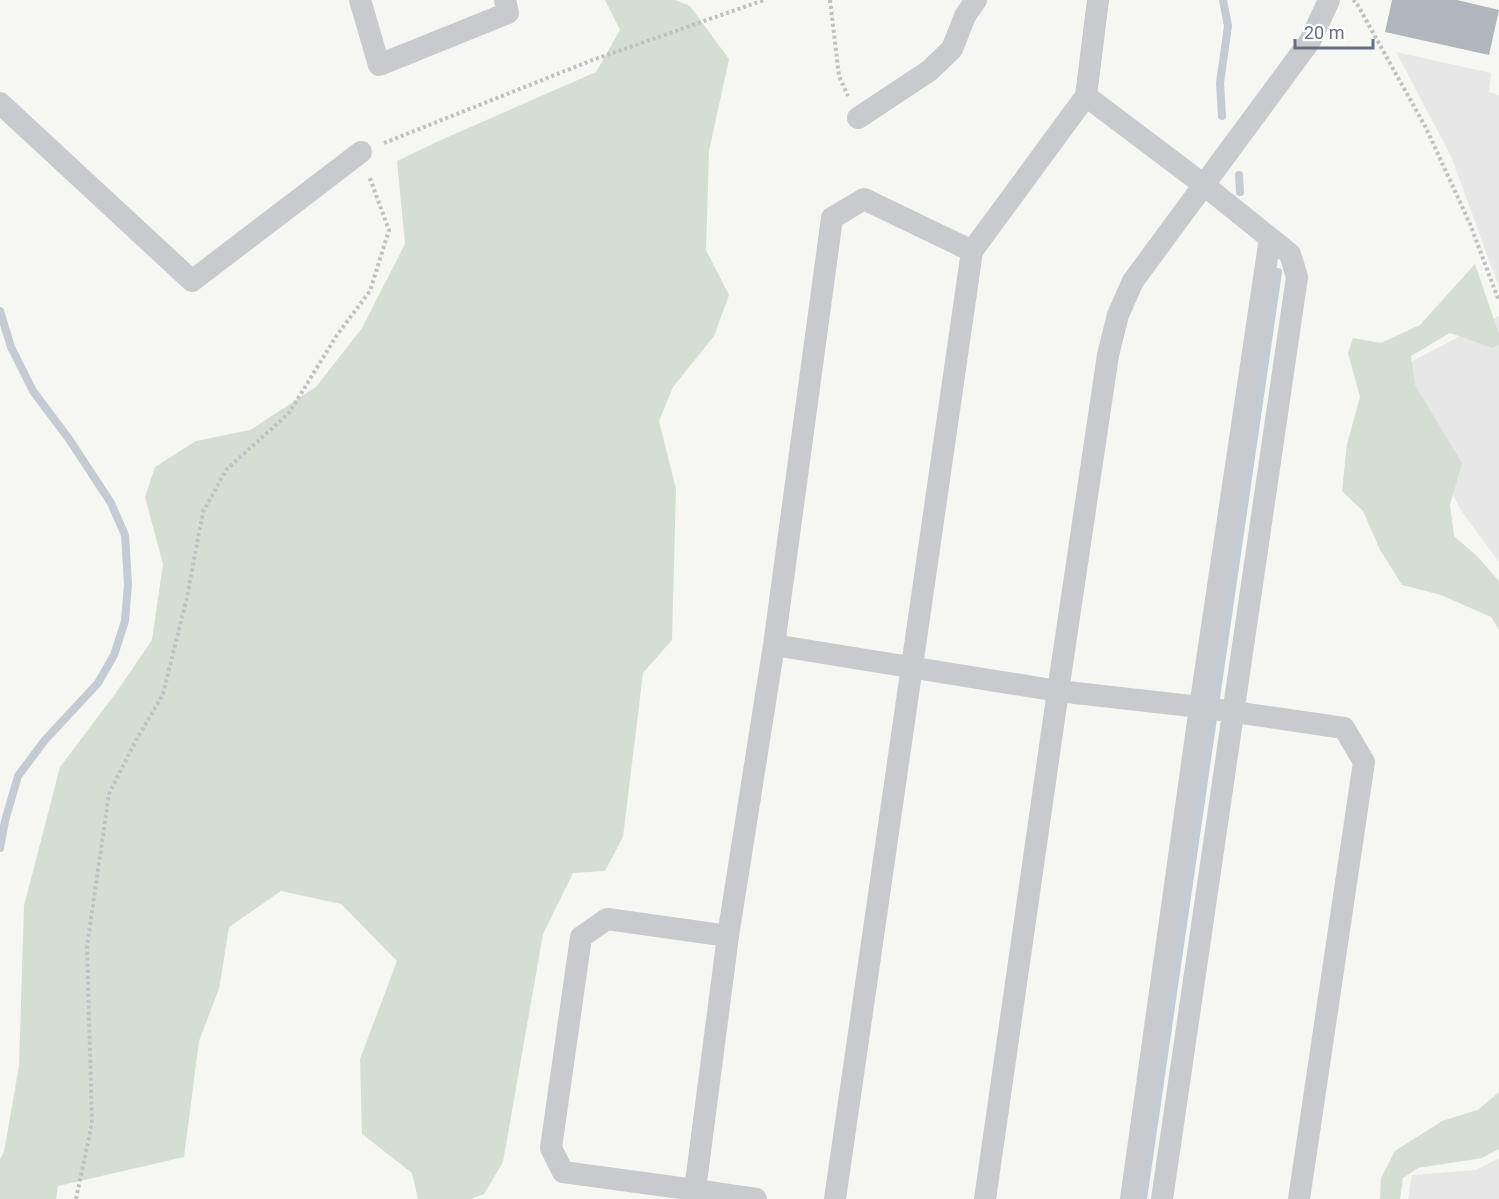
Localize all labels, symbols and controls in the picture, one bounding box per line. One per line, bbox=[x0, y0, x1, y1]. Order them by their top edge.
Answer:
scale bar bbox=[1295, 12, 1373, 50]
text: 20 m bbox=[1304, 22, 1344, 43]

